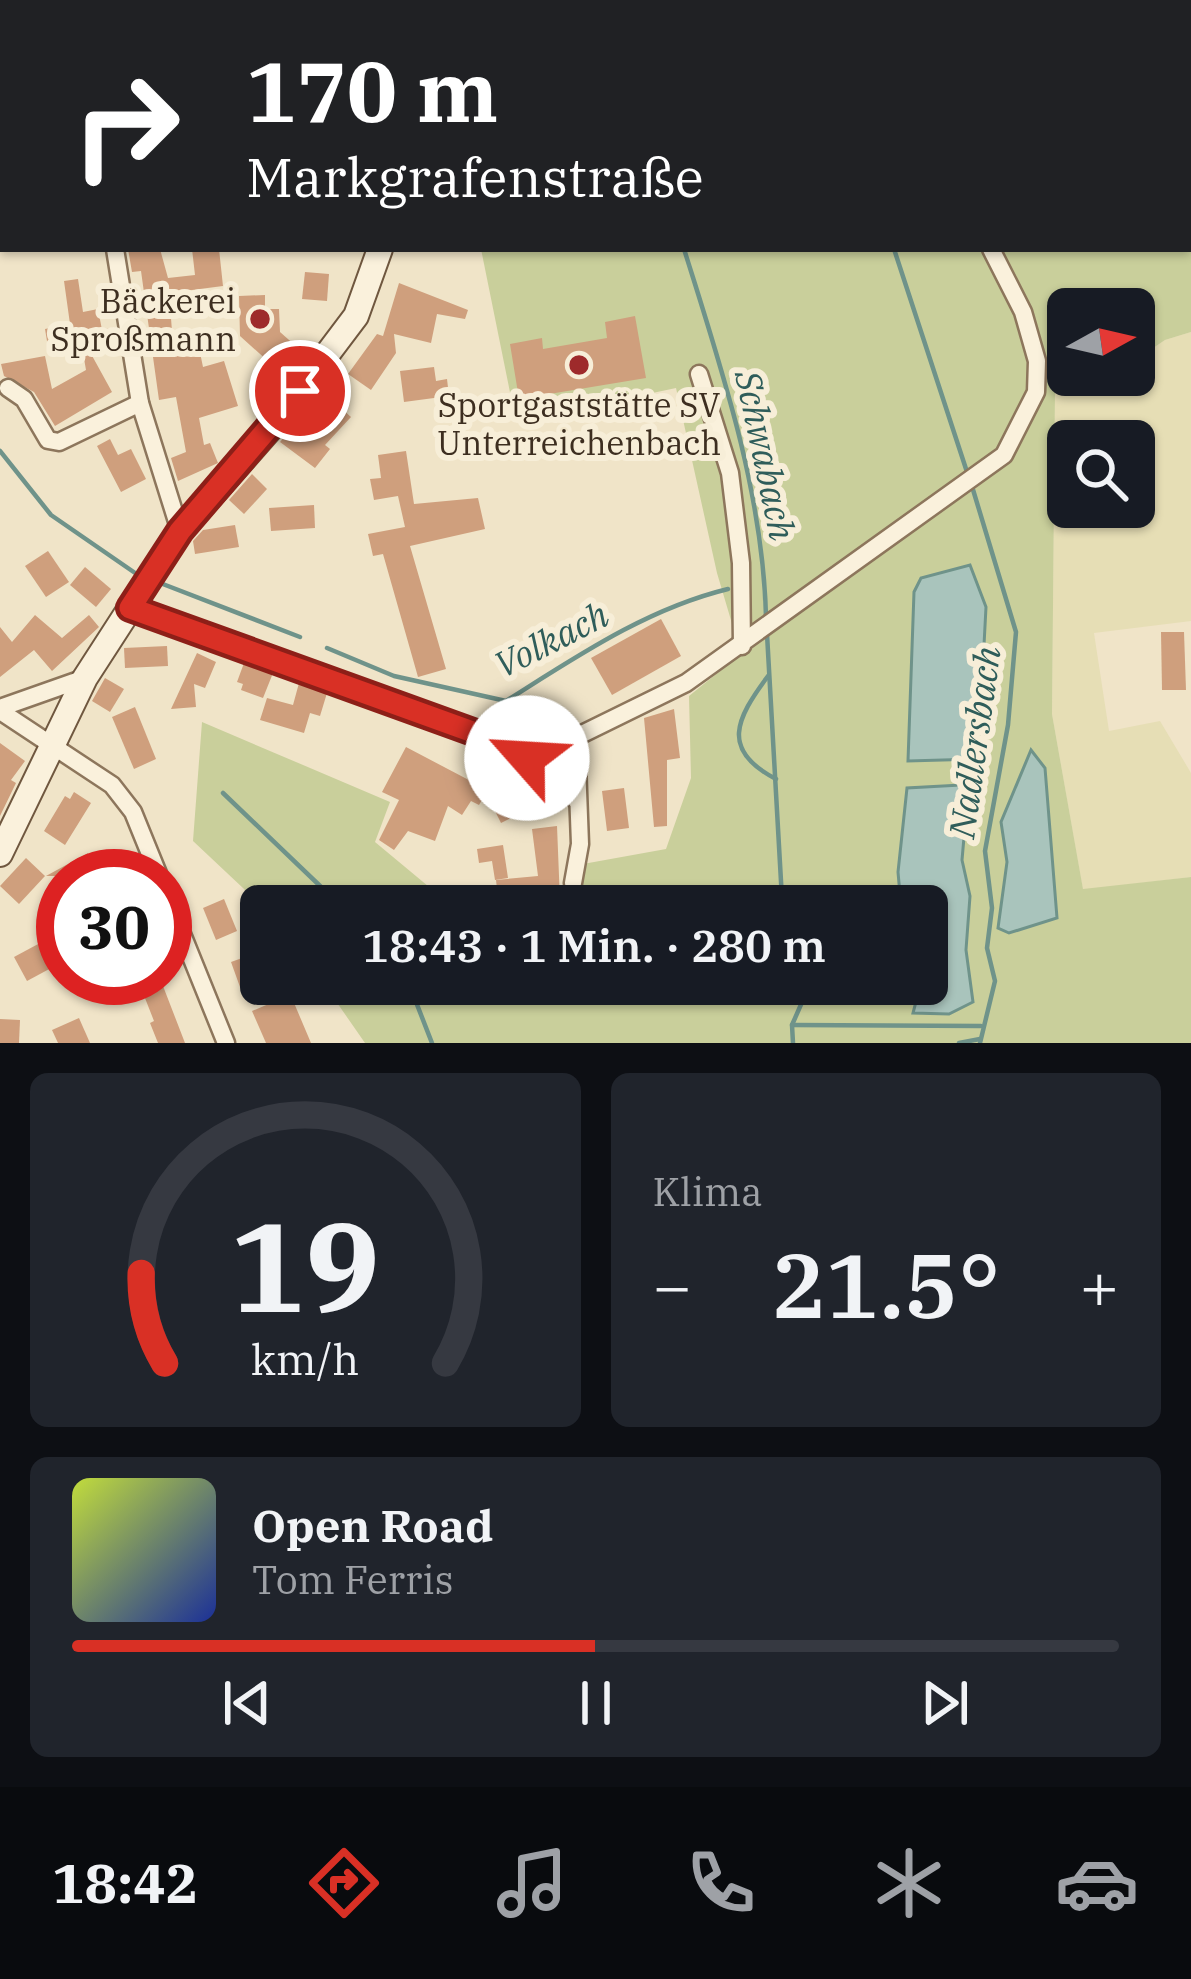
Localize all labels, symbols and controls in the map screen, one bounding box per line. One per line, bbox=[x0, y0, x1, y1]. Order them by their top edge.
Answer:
text: 170 m bbox=[246, 36, 498, 145]
icon: right bbox=[48, 48, 204, 204]
text: Markgrafenstraße bbox=[246, 142, 704, 212]
place label: Bäckerei Sproßmann bbox=[51, 279, 236, 360]
north arrow bbox=[1047, 288, 1155, 396]
map controls bbox=[1047, 288, 1155, 528]
marker: Bäckerei Sproßmann bbox=[247, 306, 273, 332]
pin bbox=[249, 340, 351, 442]
marker: Sportgaststätte SV Unterreichenbach bbox=[566, 352, 592, 378]
icon: arrive bbox=[267, 358, 333, 424]
water label: Schwabach bbox=[725, 365, 807, 544]
place label: Sportgaststätte SV Unterreichenbach bbox=[437, 383, 721, 464]
button: search bbox=[1047, 420, 1155, 528]
water label: Volkach bbox=[486, 590, 616, 688]
water label: Nadlersbach bbox=[937, 643, 1011, 842]
position arrow bbox=[464, 695, 590, 821]
speed limit sign: 30 bbox=[36, 849, 192, 1005]
text: 18:43 · 1 Min. · 280 m bbox=[362, 916, 826, 974]
text: Klima bbox=[653, 1166, 763, 1217]
text: 19 bbox=[230, 1184, 380, 1346]
text: 21.5° bbox=[771, 1226, 1000, 1343]
text: − bbox=[653, 1242, 692, 1328]
text: + bbox=[1079, 1242, 1119, 1328]
text: km/h bbox=[251, 1331, 359, 1387]
text: Open Road bbox=[252, 1496, 493, 1554]
text: Tom Ferris bbox=[252, 1554, 454, 1605]
icon: previous bbox=[214, 1670, 280, 1736]
icon: pause bbox=[563, 1670, 629, 1736]
icon: next bbox=[912, 1670, 978, 1736]
icon: directions bbox=[302, 1841, 386, 1925]
icon: music bbox=[490, 1841, 574, 1925]
icon: phone bbox=[679, 1841, 763, 1925]
icon: climate bbox=[867, 1841, 951, 1925]
icon: car bbox=[1055, 1841, 1139, 1925]
text: 18:42 bbox=[52, 1848, 198, 1918]

